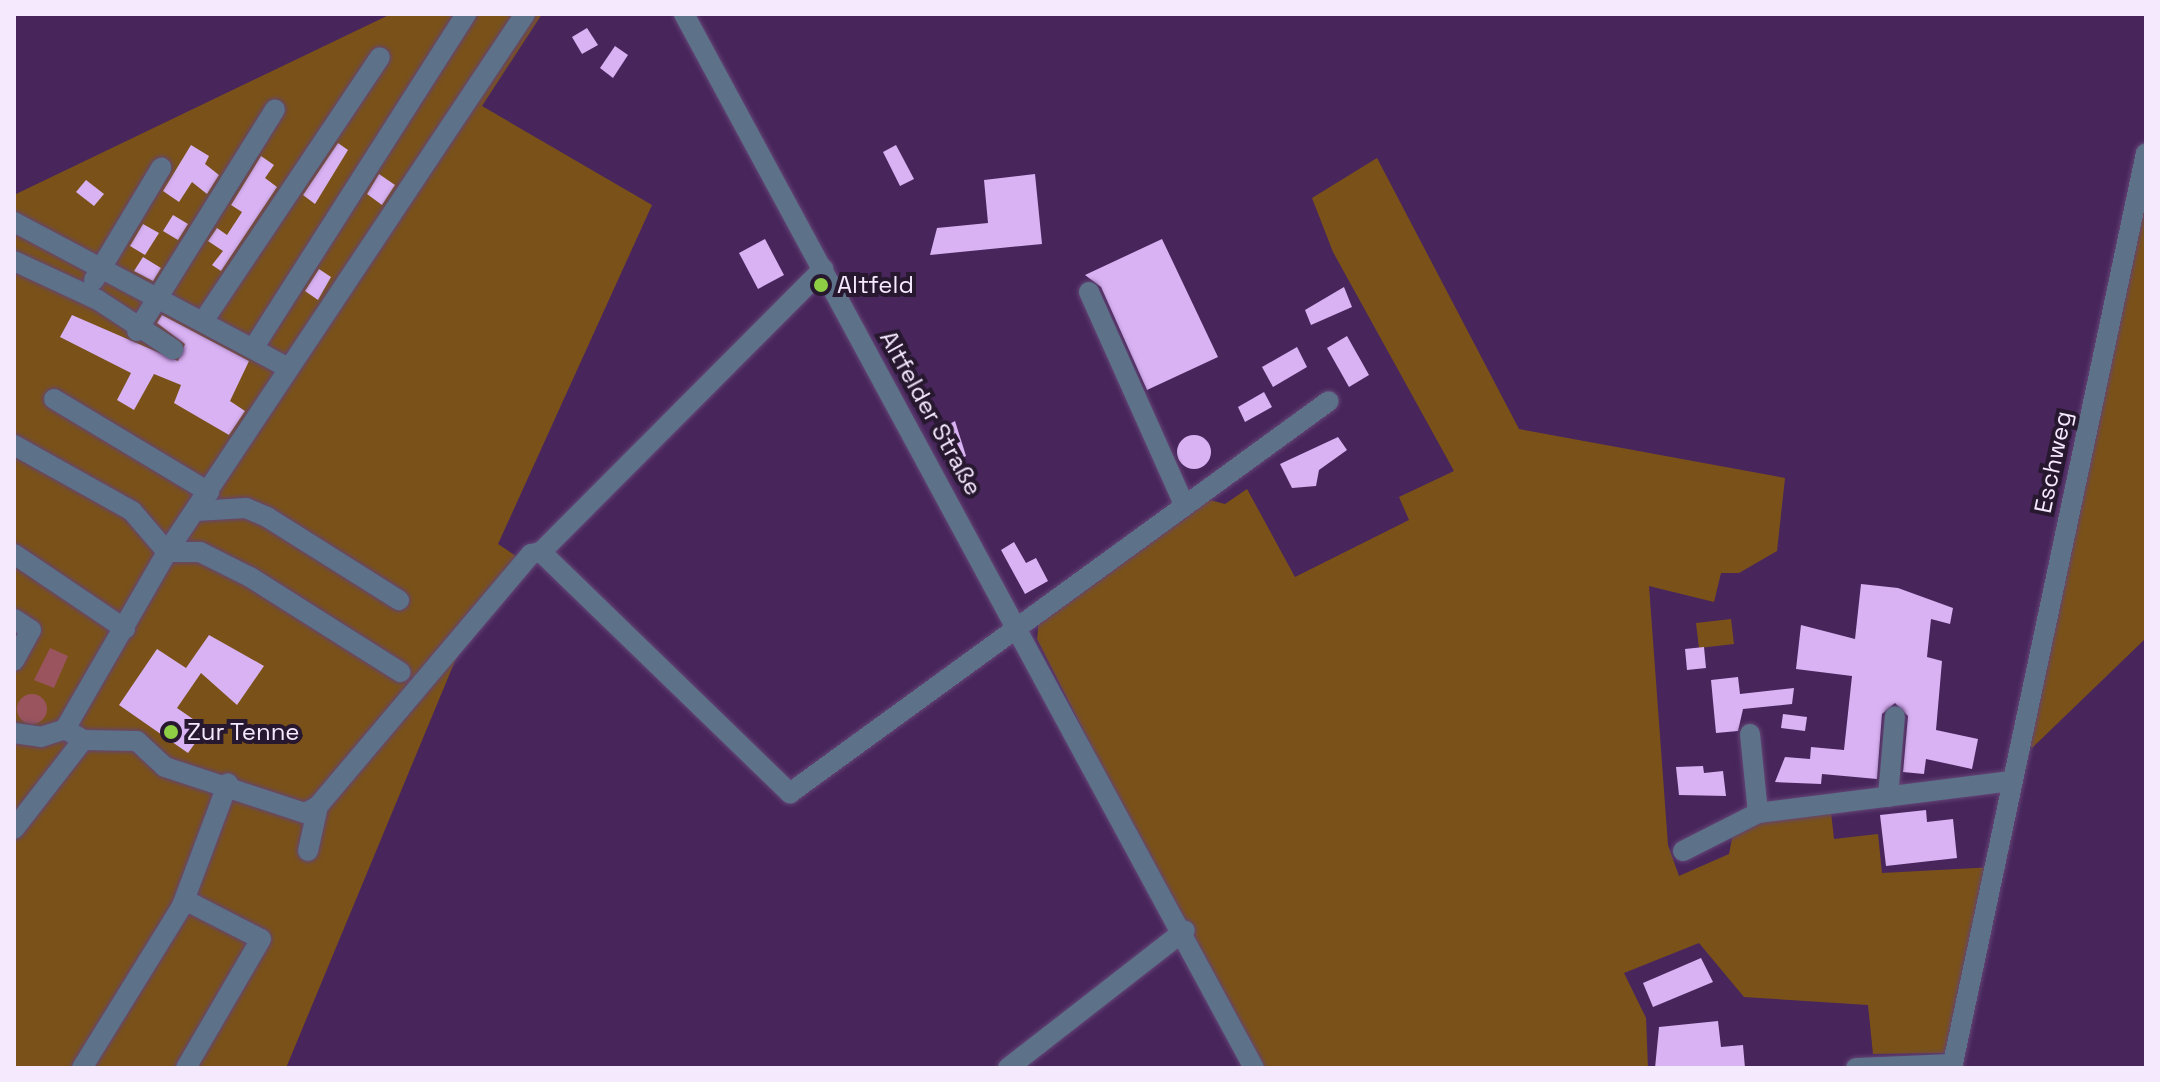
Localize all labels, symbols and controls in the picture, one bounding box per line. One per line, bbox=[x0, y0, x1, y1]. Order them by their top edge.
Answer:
place label: Altfeld bbox=[837, 271, 914, 299]
marker: Altfeld bbox=[812, 276, 830, 294]
street label: Altfelder Straße bbox=[874, 326, 988, 500]
street label: Eschweg bbox=[2028, 408, 2078, 516]
place label: Zur Tenne bbox=[187, 718, 300, 746]
marker: Zur Tenne bbox=[162, 723, 180, 741]

